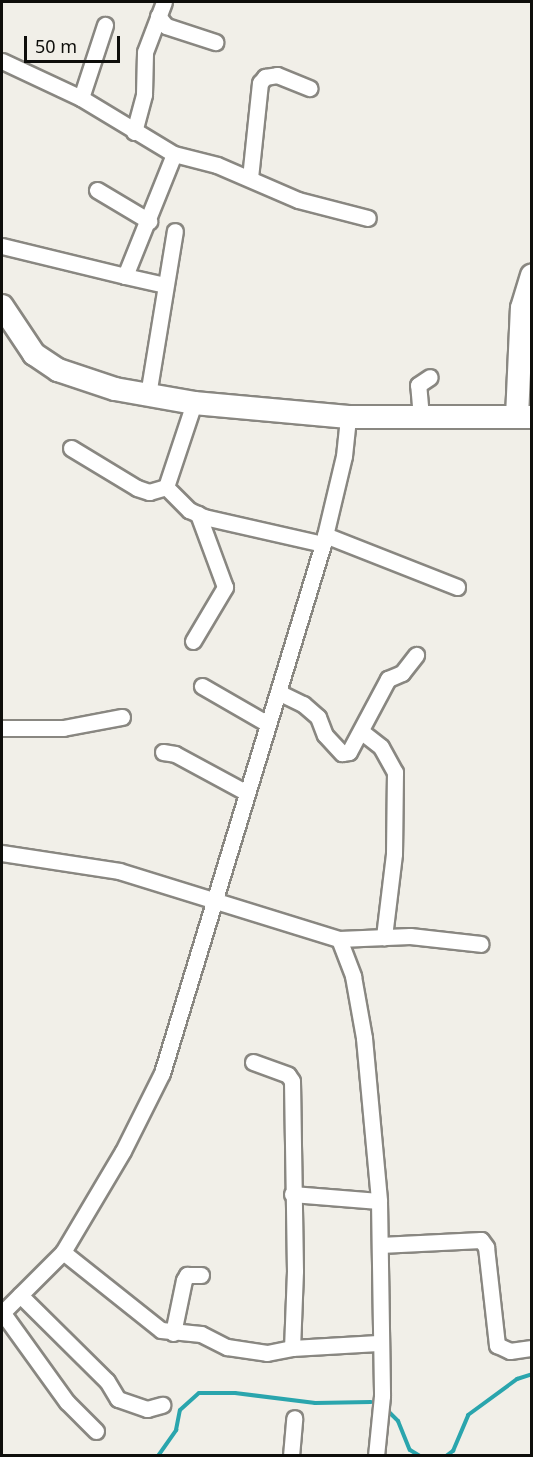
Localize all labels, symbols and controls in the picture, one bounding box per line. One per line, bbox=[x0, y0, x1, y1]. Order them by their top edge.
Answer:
scale bar bbox=[27, 24, 123, 62]
text: 50 m bbox=[35, 34, 77, 58]

